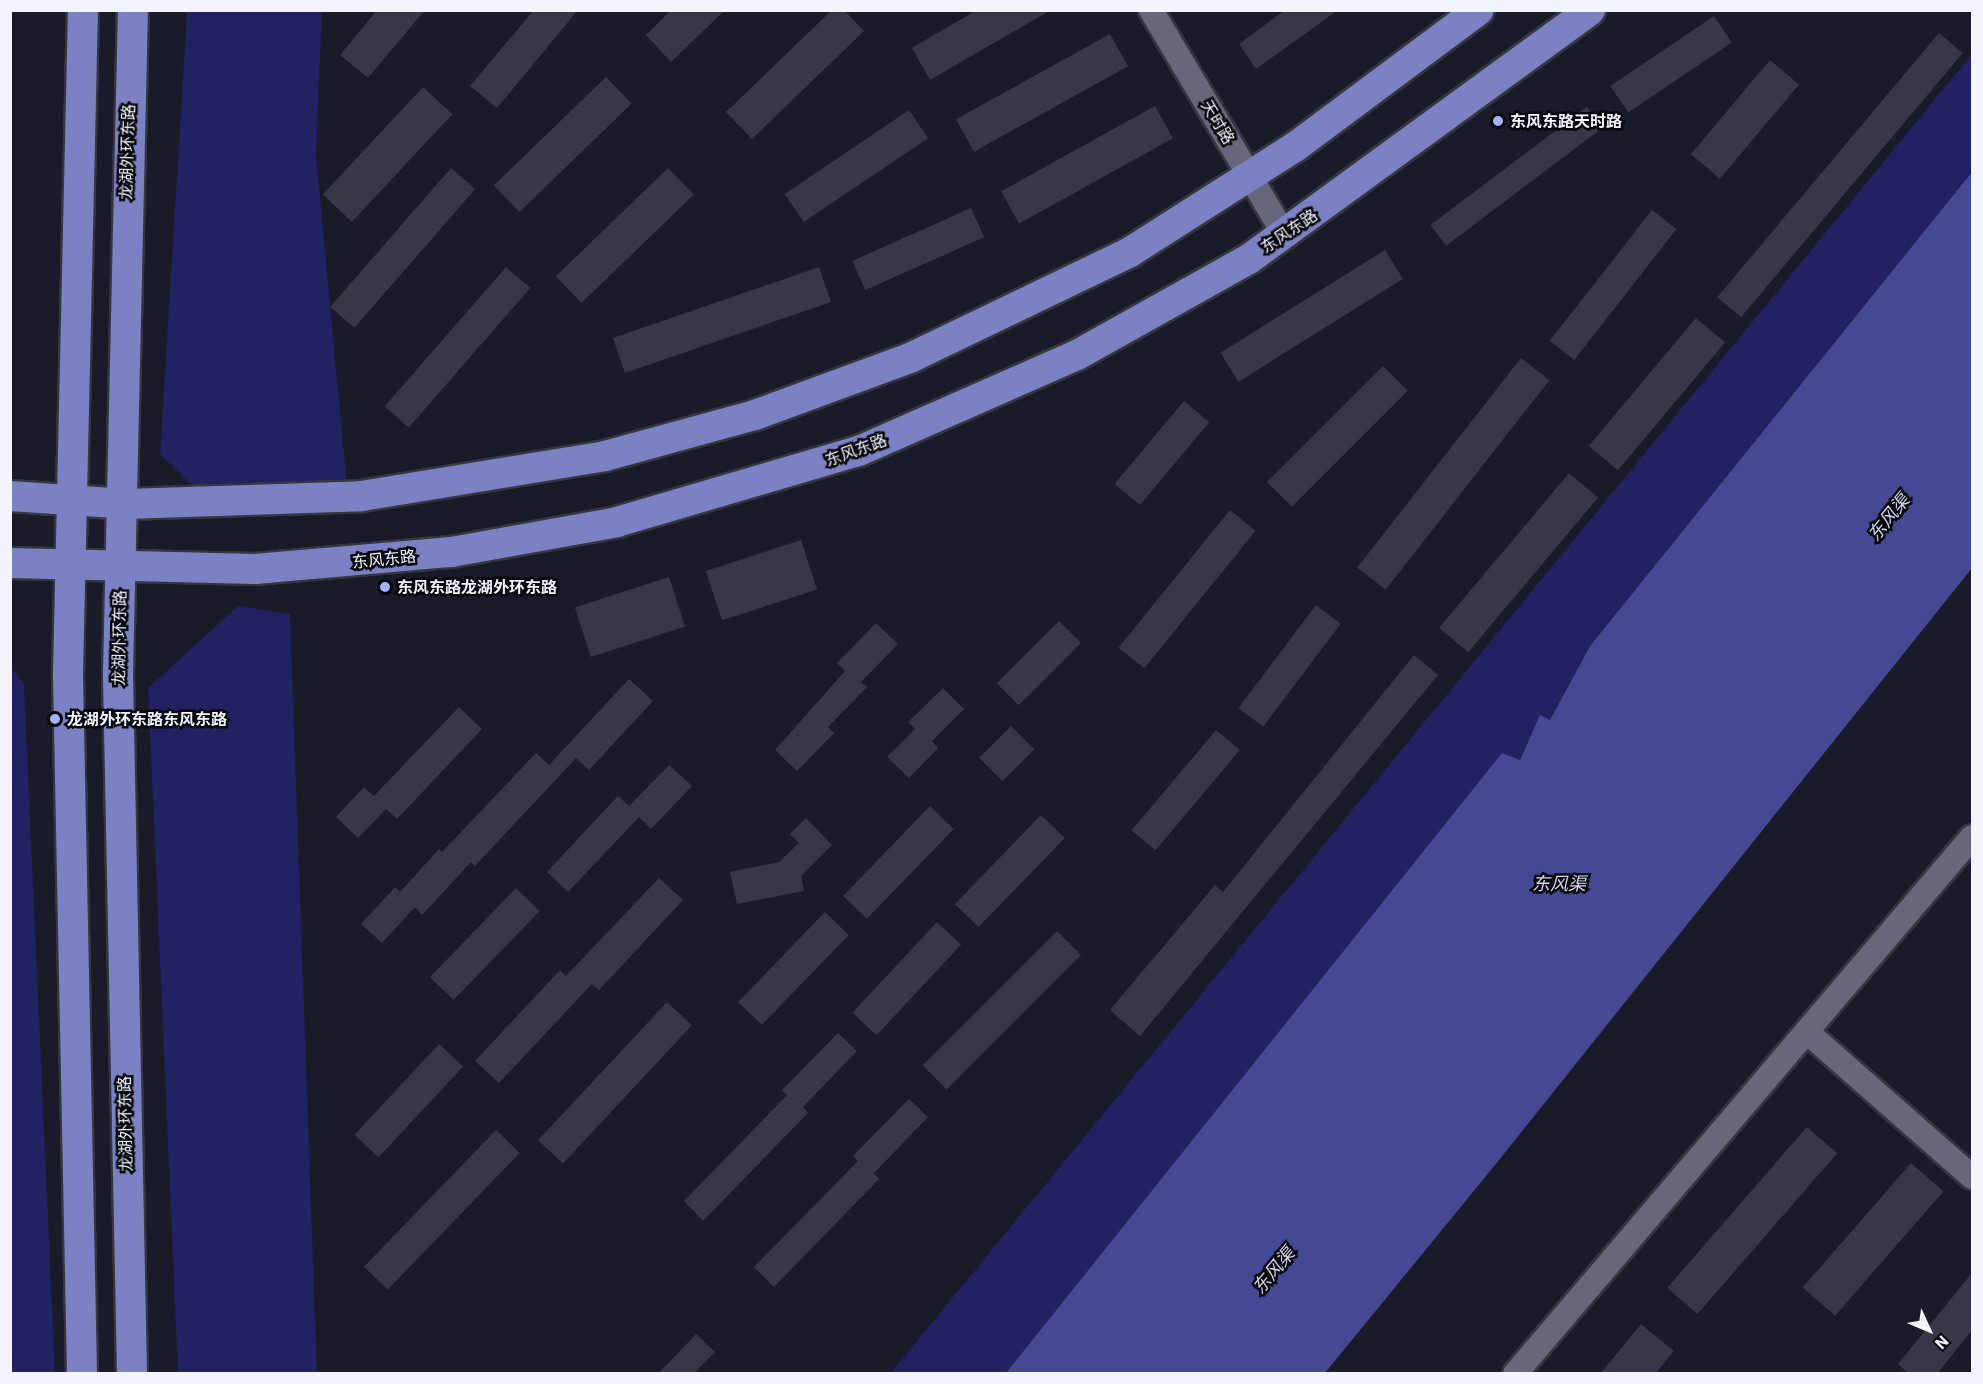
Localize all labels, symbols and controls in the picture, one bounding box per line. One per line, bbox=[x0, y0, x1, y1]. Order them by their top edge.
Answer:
street label: 天时路 bbox=[1197, 96, 1239, 148]
street label: 龙湖外环东路 bbox=[116, 104, 138, 200]
place label: 东风东路天时路 bbox=[1510, 111, 1622, 131]
marker: 东风东路天时路 bbox=[1491, 114, 1505, 128]
street label: 东风东路 bbox=[1257, 205, 1321, 257]
street label: 东风东路 bbox=[823, 430, 889, 470]
water label: 东风渠 bbox=[1864, 490, 1914, 546]
street label: 东风东路 bbox=[351, 546, 417, 572]
place label: 东风东路龙湖外环东路 bbox=[397, 577, 557, 597]
marker: 东风东路龙湖外环东路 bbox=[378, 580, 392, 594]
street label: 龙湖外环东路 bbox=[109, 590, 129, 686]
place label: 龙湖外环东路东风东路 bbox=[67, 709, 227, 729]
marker: 龙湖外环东路东风东路 bbox=[48, 712, 62, 726]
water label: 东风渠 bbox=[1532, 873, 1586, 895]
street label: 龙湖外环东路 bbox=[115, 1076, 135, 1172]
water label: 东风渠 bbox=[1248, 1243, 1300, 1299]
north arrow bbox=[1899, 1300, 1959, 1360]
text: N bbox=[1931, 1331, 1953, 1354]

